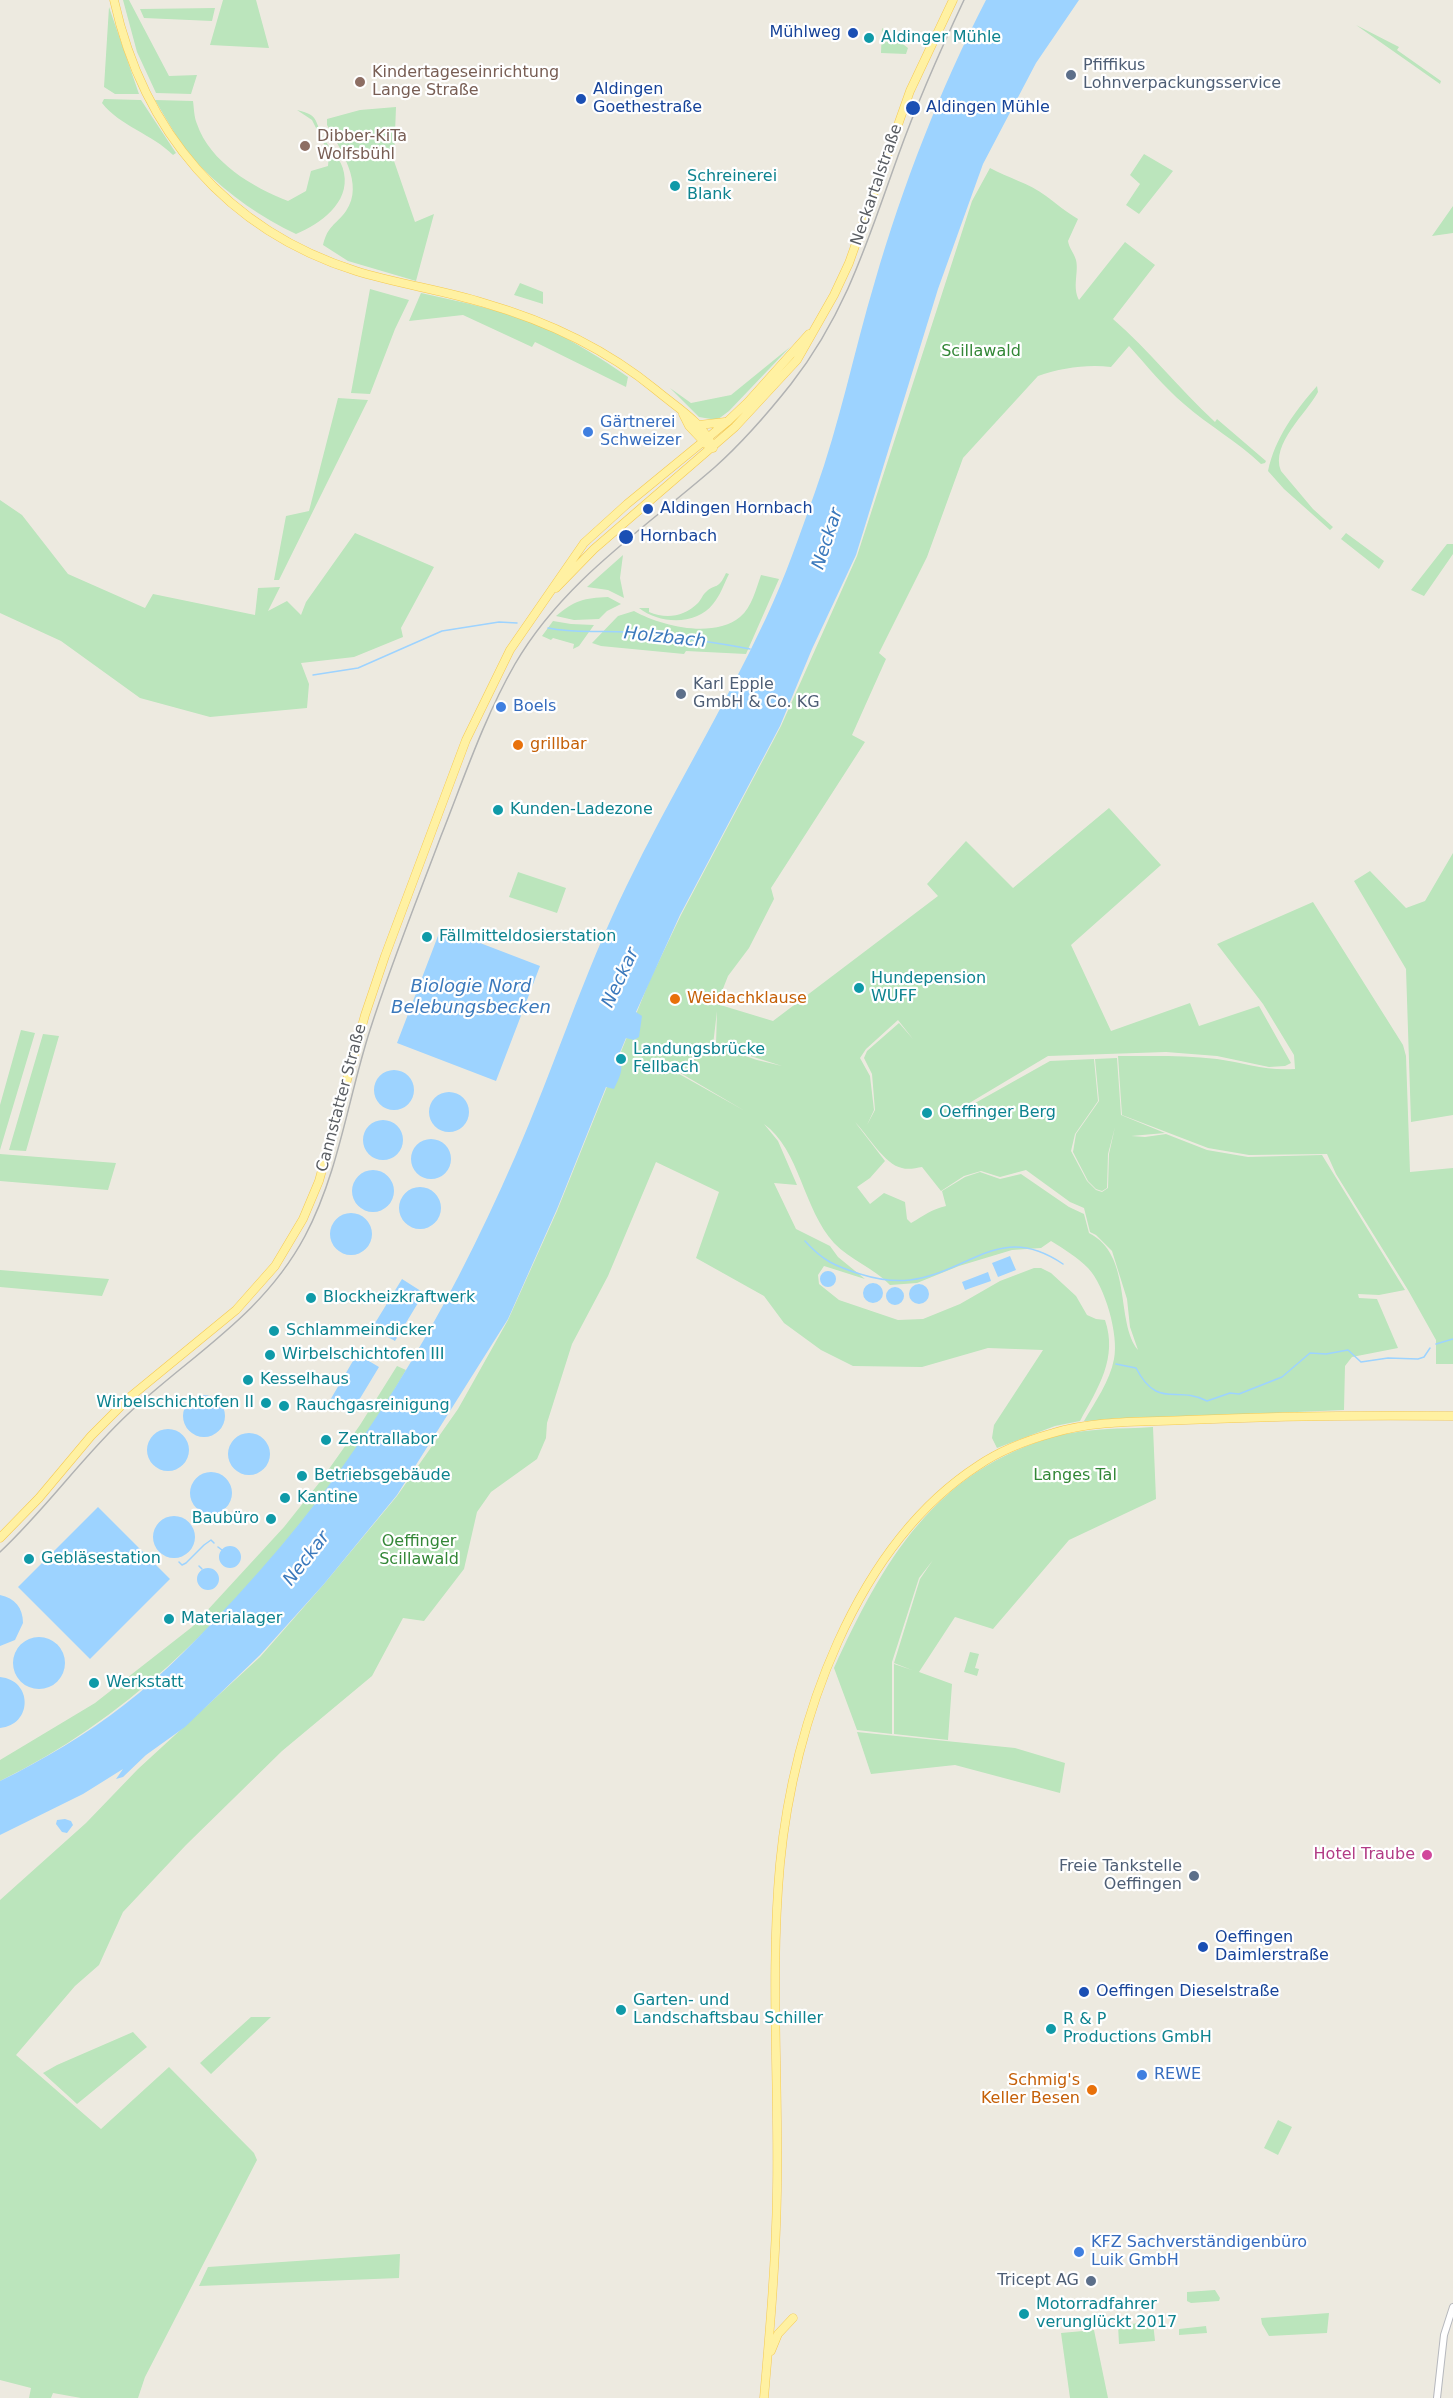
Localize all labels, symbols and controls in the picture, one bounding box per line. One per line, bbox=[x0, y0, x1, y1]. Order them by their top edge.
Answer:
place label: Mühlweg bbox=[769, 23, 841, 43]
marker: Mühlweg bbox=[846, 26, 860, 40]
place label: Aldinger Mühle bbox=[881, 28, 1001, 48]
marker: Aldinger Mühle bbox=[862, 31, 876, 45]
place label: Pfiffikus Lohnverpackungsservice bbox=[1083, 56, 1281, 94]
place label: Kindertageseinrichtung Lange Straße bbox=[372, 63, 559, 101]
marker: Pfiffikus Lohnverpackungsservice bbox=[1064, 68, 1078, 82]
marker: Kindertageseinrichtung Lange Straße bbox=[353, 75, 367, 89]
place label: Aldingen Goethestraße bbox=[593, 80, 702, 118]
marker: Aldingen Goethestraße bbox=[574, 92, 588, 106]
place label: Aldingen Mühle bbox=[926, 98, 1050, 118]
marker: Aldingen Mühle bbox=[904, 99, 922, 117]
street label: Neckartalstraße bbox=[847, 122, 907, 248]
place label: Dibber-KiTa Wolfsbühl bbox=[317, 127, 407, 165]
marker: Dibber-KiTa Wolfsbühl bbox=[298, 139, 312, 153]
place label: Schreinerei Blank bbox=[687, 167, 777, 205]
marker: Schreinerei Blank bbox=[668, 179, 682, 193]
park label: Scillawald bbox=[941, 342, 1021, 362]
place label: Gärtnerei Schweizer bbox=[600, 413, 681, 451]
marker: Gärtnerei Schweizer bbox=[581, 425, 595, 439]
place label: Aldingen Hornbach bbox=[660, 499, 813, 519]
marker: Aldingen Hornbach bbox=[641, 502, 655, 516]
water label: Neckar bbox=[808, 506, 848, 572]
place label: Hornbach bbox=[640, 527, 717, 547]
marker: Hornbach bbox=[617, 528, 635, 546]
water label: Holzbach bbox=[623, 623, 707, 653]
place label: Karl Epple GmbH & Co. KG bbox=[693, 675, 820, 713]
marker: Karl Epple GmbH & Co. KG bbox=[674, 687, 688, 701]
place label: Boels bbox=[513, 697, 556, 717]
marker: Boels bbox=[494, 700, 508, 714]
place label: grillbar bbox=[530, 735, 587, 755]
marker: grillbar bbox=[511, 738, 525, 752]
place label: Kunden-Ladezone bbox=[510, 800, 653, 820]
marker: Kunden-Ladezone bbox=[491, 803, 505, 817]
place label: Fällmitteldosierstation bbox=[439, 927, 617, 947]
marker: Fällmitteldosierstation bbox=[420, 930, 434, 944]
water label: Neckar bbox=[598, 945, 644, 1011]
place label: Hundepension WUFF bbox=[871, 969, 986, 1007]
water label: Biologie Nord Belebungsbecken bbox=[391, 976, 551, 1018]
marker: Hundepension WUFF bbox=[852, 981, 866, 995]
place label: Weidachklause bbox=[687, 989, 807, 1009]
marker: Weidachklause bbox=[668, 992, 682, 1006]
street label: Cannstatter Straße bbox=[313, 1022, 371, 1174]
place label: Landungsbrücke Fellbach bbox=[633, 1040, 765, 1078]
marker: Landungsbrücke Fellbach bbox=[614, 1052, 628, 1066]
place label: Oeffinger Berg bbox=[939, 1103, 1056, 1123]
marker: Oeffinger Berg bbox=[920, 1106, 934, 1120]
place label: Blockheizkraftwerk bbox=[323, 1288, 475, 1308]
marker: Blockheizkraftwerk bbox=[304, 1291, 318, 1305]
place label: Schlammeindicker bbox=[286, 1321, 433, 1341]
marker: Schlammeindicker bbox=[267, 1324, 281, 1338]
place label: Wirbelschichtofen III bbox=[282, 1345, 445, 1365]
marker: Wirbelschichtofen III bbox=[263, 1348, 277, 1362]
place label: Kesselhaus bbox=[260, 1370, 349, 1390]
marker: Kesselhaus bbox=[241, 1373, 255, 1387]
place label: Wirbelschichtofen II bbox=[96, 1393, 254, 1413]
marker: Wirbelschichtofen II bbox=[259, 1396, 273, 1410]
place label: Rauchgasreinigung bbox=[296, 1396, 450, 1416]
marker: Rauchgasreinigung bbox=[277, 1399, 291, 1413]
place label: Zentrallabor bbox=[338, 1430, 437, 1450]
marker: Zentrallabor bbox=[319, 1433, 333, 1447]
place label: Betriebsgebäude bbox=[314, 1466, 451, 1486]
park label: Langes Tal bbox=[1033, 1466, 1117, 1486]
marker: Betriebsgebäude bbox=[295, 1469, 309, 1483]
place label: Kantine bbox=[297, 1488, 358, 1508]
marker: Kantine bbox=[278, 1491, 292, 1505]
place label: Baubüro bbox=[192, 1509, 259, 1529]
marker: Baubüro bbox=[264, 1512, 278, 1526]
water label: Neckar bbox=[279, 1527, 335, 1591]
park label: Oeffinger Scillawald bbox=[379, 1532, 459, 1570]
place label: Gebläsestation bbox=[41, 1549, 161, 1569]
marker: Gebläsestation bbox=[22, 1552, 36, 1566]
place label: Materialager bbox=[181, 1609, 282, 1629]
marker: Materialager bbox=[162, 1612, 176, 1626]
place label: Werkstatt bbox=[106, 1673, 184, 1693]
marker: Werkstatt bbox=[87, 1676, 101, 1690]
place label: Hotel Traube bbox=[1314, 1845, 1415, 1865]
marker: Hotel Traube bbox=[1420, 1848, 1434, 1862]
place label: Freie Tankstelle Oeffingen bbox=[1059, 1857, 1182, 1895]
marker: Freie Tankstelle Oeffingen bbox=[1187, 1869, 1201, 1883]
place label: Oeffingen Daimlerstraße bbox=[1215, 1928, 1329, 1966]
marker: Oeffingen Daimlerstraße bbox=[1196, 1940, 1210, 1954]
place label: Oeffingen Dieselstraße bbox=[1096, 1982, 1279, 2002]
marker: Oeffingen Dieselstraße bbox=[1077, 1985, 1091, 1999]
place label: Garten- und Landschaftsbau Schiller bbox=[633, 1991, 823, 2029]
marker: Garten- und Landschaftsbau Schiller bbox=[614, 2003, 628, 2017]
place label: R & P Productions GmbH bbox=[1063, 2010, 1212, 2048]
marker: R & P Productions GmbH bbox=[1044, 2022, 1058, 2036]
place label: REWE bbox=[1154, 2065, 1201, 2085]
marker: REWE bbox=[1135, 2068, 1149, 2082]
place label: Schmig's Keller Besen bbox=[981, 2071, 1080, 2109]
marker: Schmig's Keller Besen bbox=[1085, 2083, 1099, 2097]
place label: KFZ Sachverständigenbüro Luik GmbH bbox=[1091, 2233, 1307, 2271]
marker: KFZ Sachverständigenbüro Luik GmbH bbox=[1072, 2245, 1086, 2259]
place label: Tricept AG bbox=[997, 2271, 1079, 2291]
marker: Tricept AG bbox=[1084, 2274, 1098, 2288]
place label: Motorradfahrer verunglückt 2017 bbox=[1036, 2295, 1177, 2333]
marker: Motorradfahrer verunglückt 2017 bbox=[1017, 2307, 1031, 2321]

